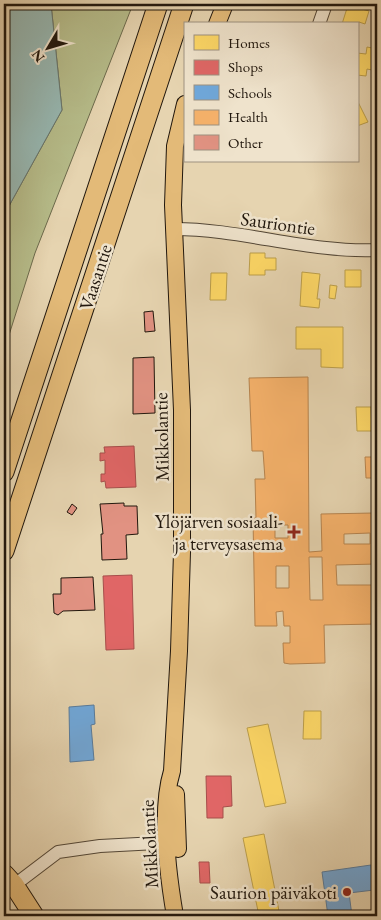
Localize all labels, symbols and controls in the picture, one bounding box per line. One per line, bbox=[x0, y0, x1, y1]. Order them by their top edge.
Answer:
north arrow bbox=[22, 22, 72, 72]
legend bbox=[184, 22, 358, 162]
text: Homes bbox=[228, 33, 270, 52]
text: N bbox=[27, 45, 48, 66]
text: Shops bbox=[228, 57, 263, 76]
text: Schools bbox=[228, 83, 272, 102]
text: Health bbox=[228, 107, 268, 126]
text: Other bbox=[228, 133, 263, 152]
street label: Sauriontie bbox=[239, 206, 317, 241]
street label: Vaasantie bbox=[73, 241, 118, 313]
street label: Mikkolantie bbox=[148, 392, 175, 482]
place label: Ylöjärven sosiaali- ja terveysasema bbox=[155, 509, 283, 556]
marker: Ylöjärven sosiaali- ja terveysasema bbox=[287, 525, 301, 539]
street label: Mikkolantie bbox=[135, 799, 164, 889]
place label: Saurion päiväkoti bbox=[210, 880, 337, 905]
marker: Saurion päiväkoti bbox=[341, 886, 353, 898]

